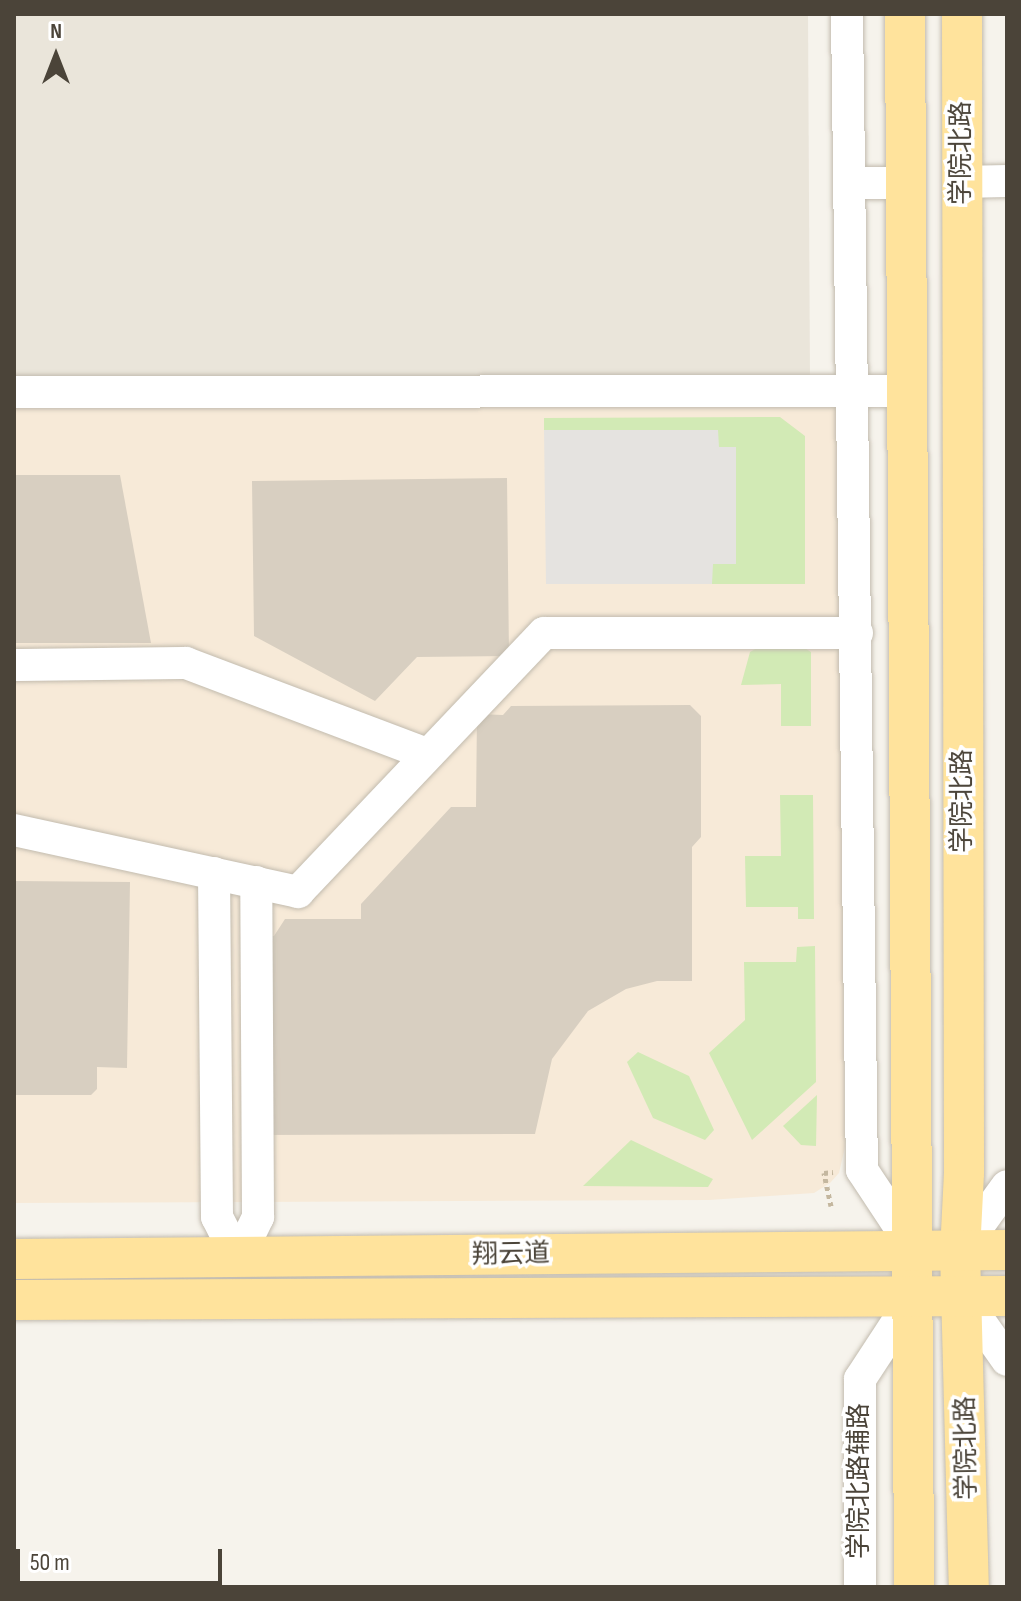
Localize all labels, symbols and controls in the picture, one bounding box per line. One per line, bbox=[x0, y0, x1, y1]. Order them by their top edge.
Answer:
north arrow bbox=[16, 16, 96, 96]
text: N bbox=[50, 18, 62, 45]
street label: 学院北路 bbox=[946, 101, 978, 205]
street label: 学院北路 bbox=[947, 749, 979, 853]
street label: 翔云道 bbox=[472, 1239, 550, 1271]
street label: 学院北路 bbox=[950, 1396, 984, 1500]
street label: 学院北路辅路 bbox=[844, 1403, 876, 1559]
scale bar bbox=[20, 1533, 226, 1583]
text: 50 m bbox=[30, 1548, 70, 1577]

